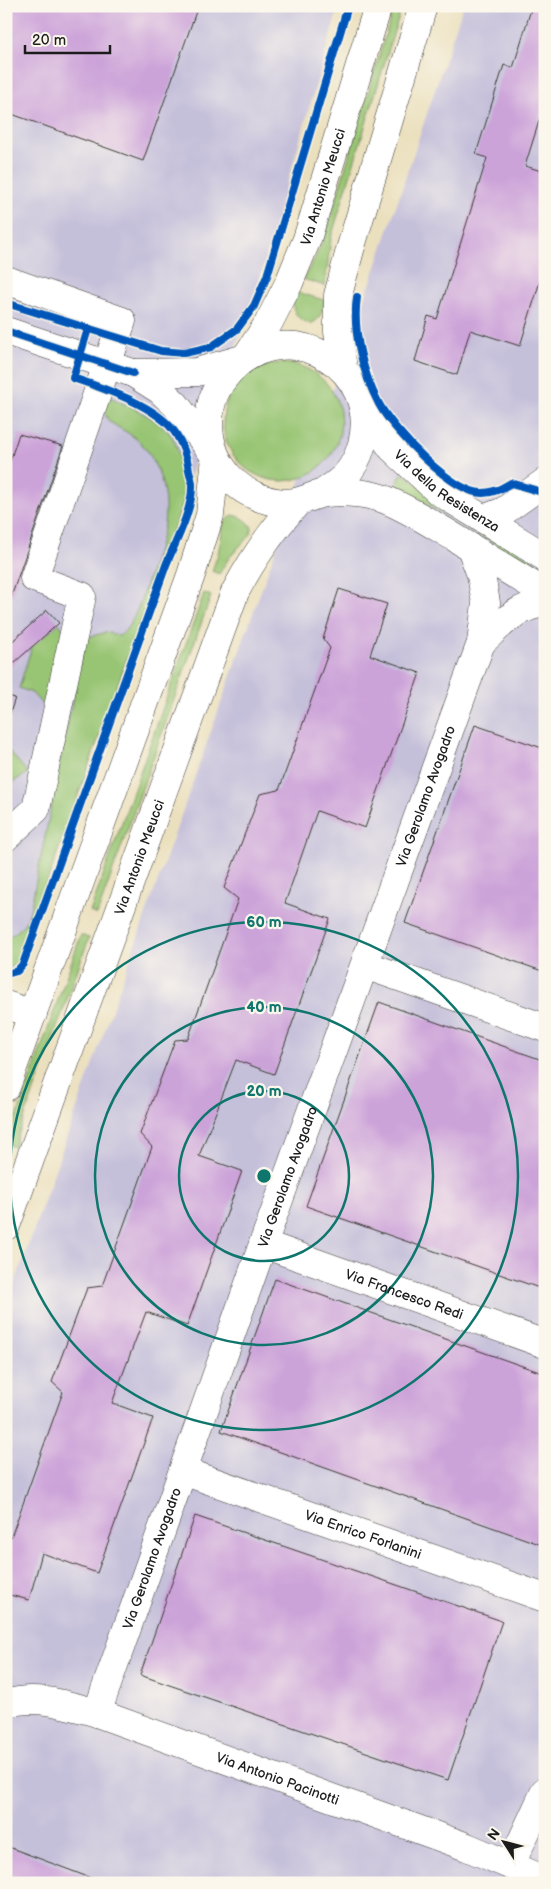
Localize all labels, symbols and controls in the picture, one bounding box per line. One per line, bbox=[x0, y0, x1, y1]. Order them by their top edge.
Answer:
scale bar bbox=[25, 22, 110, 54]
text: 20 m bbox=[32, 31, 66, 50]
street label: Via Antonio Meucci bbox=[297, 127, 349, 248]
street label: Via della Resistenza bbox=[391, 446, 503, 536]
street label: Via Gerolamo Avogadro bbox=[392, 723, 459, 869]
street label: Via Antonio Meucci bbox=[111, 797, 168, 917]
text: 60 m bbox=[246, 913, 282, 932]
text: 40 m bbox=[246, 998, 282, 1017]
text: 20 m bbox=[247, 1082, 282, 1101]
street label: Via Gerolamo Avogadro bbox=[254, 1104, 321, 1250]
centre of rings bbox=[255, 1167, 273, 1185]
street label: Via Francesco Redi bbox=[343, 1265, 466, 1323]
street label: Via Gerolamo Avogadro bbox=[119, 1485, 185, 1631]
street label: Via Enrico Forlanini bbox=[303, 1506, 424, 1563]
street label: Via Antonio Pacinotti bbox=[214, 1748, 341, 1808]
north arrow bbox=[478, 1816, 528, 1866]
text: N bbox=[484, 1825, 504, 1844]

